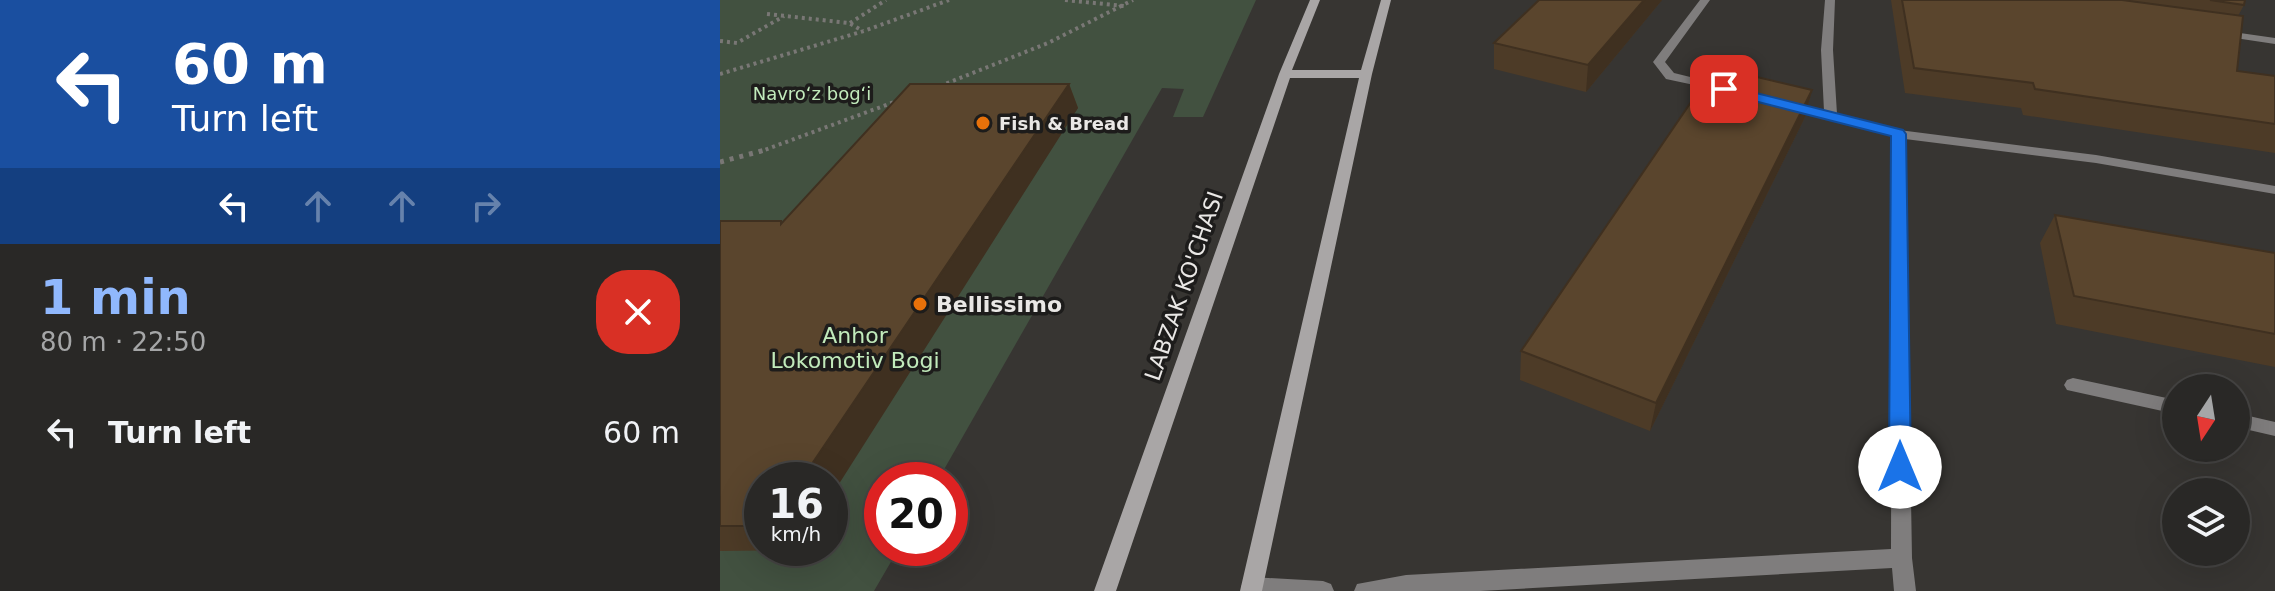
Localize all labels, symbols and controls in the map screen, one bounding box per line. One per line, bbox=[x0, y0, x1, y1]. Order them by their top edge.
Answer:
text: 60 m bbox=[172, 31, 328, 96]
icon: left bbox=[40, 32, 144, 136]
pin bbox=[1690, 55, 1758, 123]
icon: arrive bbox=[1702, 67, 1746, 111]
park label: Navroʻz bogʻi bbox=[753, 83, 871, 104]
text: Turn left bbox=[172, 98, 318, 139]
place label: Fish & Bread bbox=[999, 113, 1129, 134]
marker: Fish & Bread bbox=[974, 114, 992, 132]
icon: left bbox=[212, 184, 256, 228]
icon: ahead bbox=[296, 184, 340, 228]
icon: ahead bbox=[380, 184, 424, 228]
icon: right bbox=[464, 184, 508, 228]
street label: LABZAK KO'CHASI bbox=[1140, 188, 1228, 384]
text: 1 min bbox=[40, 269, 191, 325]
button: close bbox=[596, 270, 680, 354]
place label: Bellissimo bbox=[936, 292, 1062, 317]
marker: Bellissimo bbox=[911, 295, 929, 313]
park label: Anhor Lokomotiv Bogi bbox=[770, 323, 940, 373]
text: 80 m · 22:50 bbox=[40, 327, 206, 357]
north arrow bbox=[2162, 374, 2250, 462]
map controls bbox=[2162, 374, 2250, 566]
icon: left bbox=[40, 410, 84, 454]
text: Turn left bbox=[108, 415, 251, 450]
text: 60 m bbox=[603, 415, 680, 450]
position arrow bbox=[1858, 425, 1942, 509]
speed limit sign: 20 bbox=[864, 462, 968, 566]
button: layers bbox=[2162, 478, 2250, 566]
text: 16 bbox=[768, 481, 824, 527]
text: km/h bbox=[771, 522, 821, 546]

